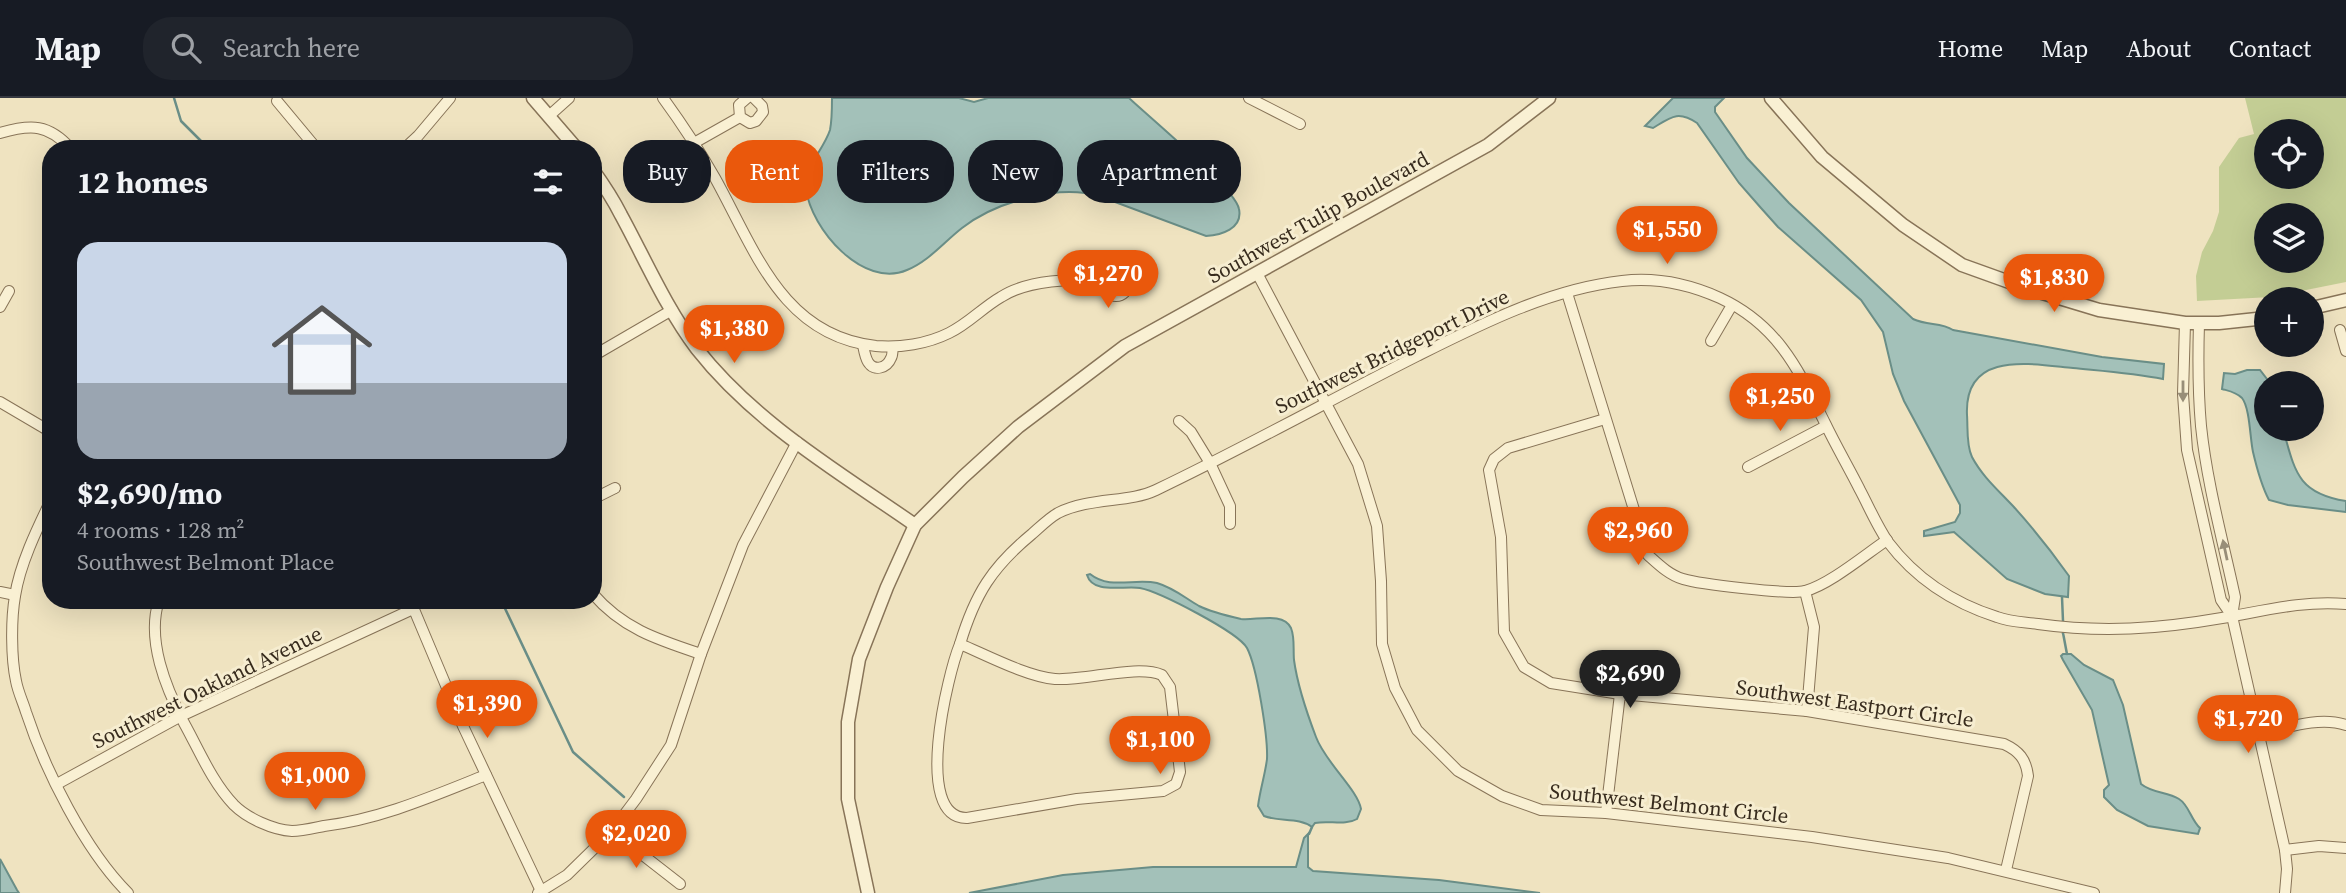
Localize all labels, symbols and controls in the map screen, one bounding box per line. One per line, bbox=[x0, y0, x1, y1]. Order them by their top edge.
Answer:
search box bbox=[143, 17, 633, 80]
text: Map bbox=[35, 26, 101, 71]
icon: search bbox=[167, 29, 205, 67]
text: Search here bbox=[223, 30, 360, 66]
text: Home bbox=[1938, 32, 2003, 65]
text: Map bbox=[2041, 32, 2088, 65]
text: About bbox=[2126, 32, 2191, 65]
text: Contact bbox=[2229, 32, 2311, 65]
map controls bbox=[2254, 119, 2324, 441]
button: locate bbox=[2254, 119, 2324, 189]
chip: Buy bbox=[623, 140, 711, 203]
chip: Rent bbox=[725, 140, 823, 203]
chip: Filters bbox=[837, 140, 954, 203]
chip: New bbox=[968, 140, 1063, 203]
chip: Apartment bbox=[1077, 140, 1241, 203]
street label: Southwest Tulip Boulevard bbox=[1202, 144, 1434, 290]
text: 12 homes bbox=[77, 162, 208, 203]
icon: filters bbox=[529, 163, 567, 201]
button: layers bbox=[2254, 203, 2324, 273]
pin: $1,550 bbox=[1610, 206, 1724, 266]
text: $1,550 bbox=[1632, 213, 1702, 245]
pin: $1,270 bbox=[1051, 250, 1165, 310]
pin: $1,830 bbox=[1997, 254, 2111, 314]
text: $1,270 bbox=[1073, 257, 1143, 289]
text: $1,830 bbox=[2019, 261, 2089, 293]
street label: Southwest Bridgeport Drive bbox=[1270, 282, 1514, 420]
icon: home bbox=[259, 287, 385, 413]
button: + bbox=[2254, 287, 2324, 357]
pin: $1,380 bbox=[677, 306, 791, 365]
text: $1,380 bbox=[699, 312, 769, 344]
button: − bbox=[2254, 371, 2324, 441]
pin: $1,250 bbox=[1723, 374, 1837, 433]
text: $1,250 bbox=[1745, 380, 1815, 412]
one-way arrow bbox=[2177, 380, 2189, 402]
text: $2,690/mo bbox=[77, 473, 222, 514]
pin: $2,960 bbox=[1581, 508, 1695, 567]
text: 4 rooms · 128 m² bbox=[77, 514, 244, 546]
text: $2,960 bbox=[1603, 514, 1673, 546]
one-way arrow bbox=[2219, 539, 2230, 561]
text: Southwest Belmont Place bbox=[77, 546, 335, 578]
street label: Southwest Oakland Avenue bbox=[87, 619, 327, 755]
pin: $2,690 bbox=[1573, 650, 1687, 710]
text: $2,690 bbox=[1595, 657, 1665, 689]
street label: Southwest Eastport Circle bbox=[1734, 672, 1976, 734]
pin: $1,390 bbox=[430, 680, 544, 740]
text: $1,390 bbox=[452, 687, 522, 719]
pin: $1,720 bbox=[2191, 696, 2305, 755]
text: $1,720 bbox=[2213, 702, 2283, 734]
pin: $1,100 bbox=[1103, 716, 1217, 776]
text: $1,100 bbox=[1125, 723, 1195, 755]
pin: $1,000 bbox=[258, 752, 372, 812]
text: $1,000 bbox=[280, 759, 350, 791]
street label: Southwest Belmont Circle bbox=[1548, 776, 1790, 830]
pin: $2,020 bbox=[579, 810, 693, 870]
text: $2,020 bbox=[601, 817, 671, 849]

